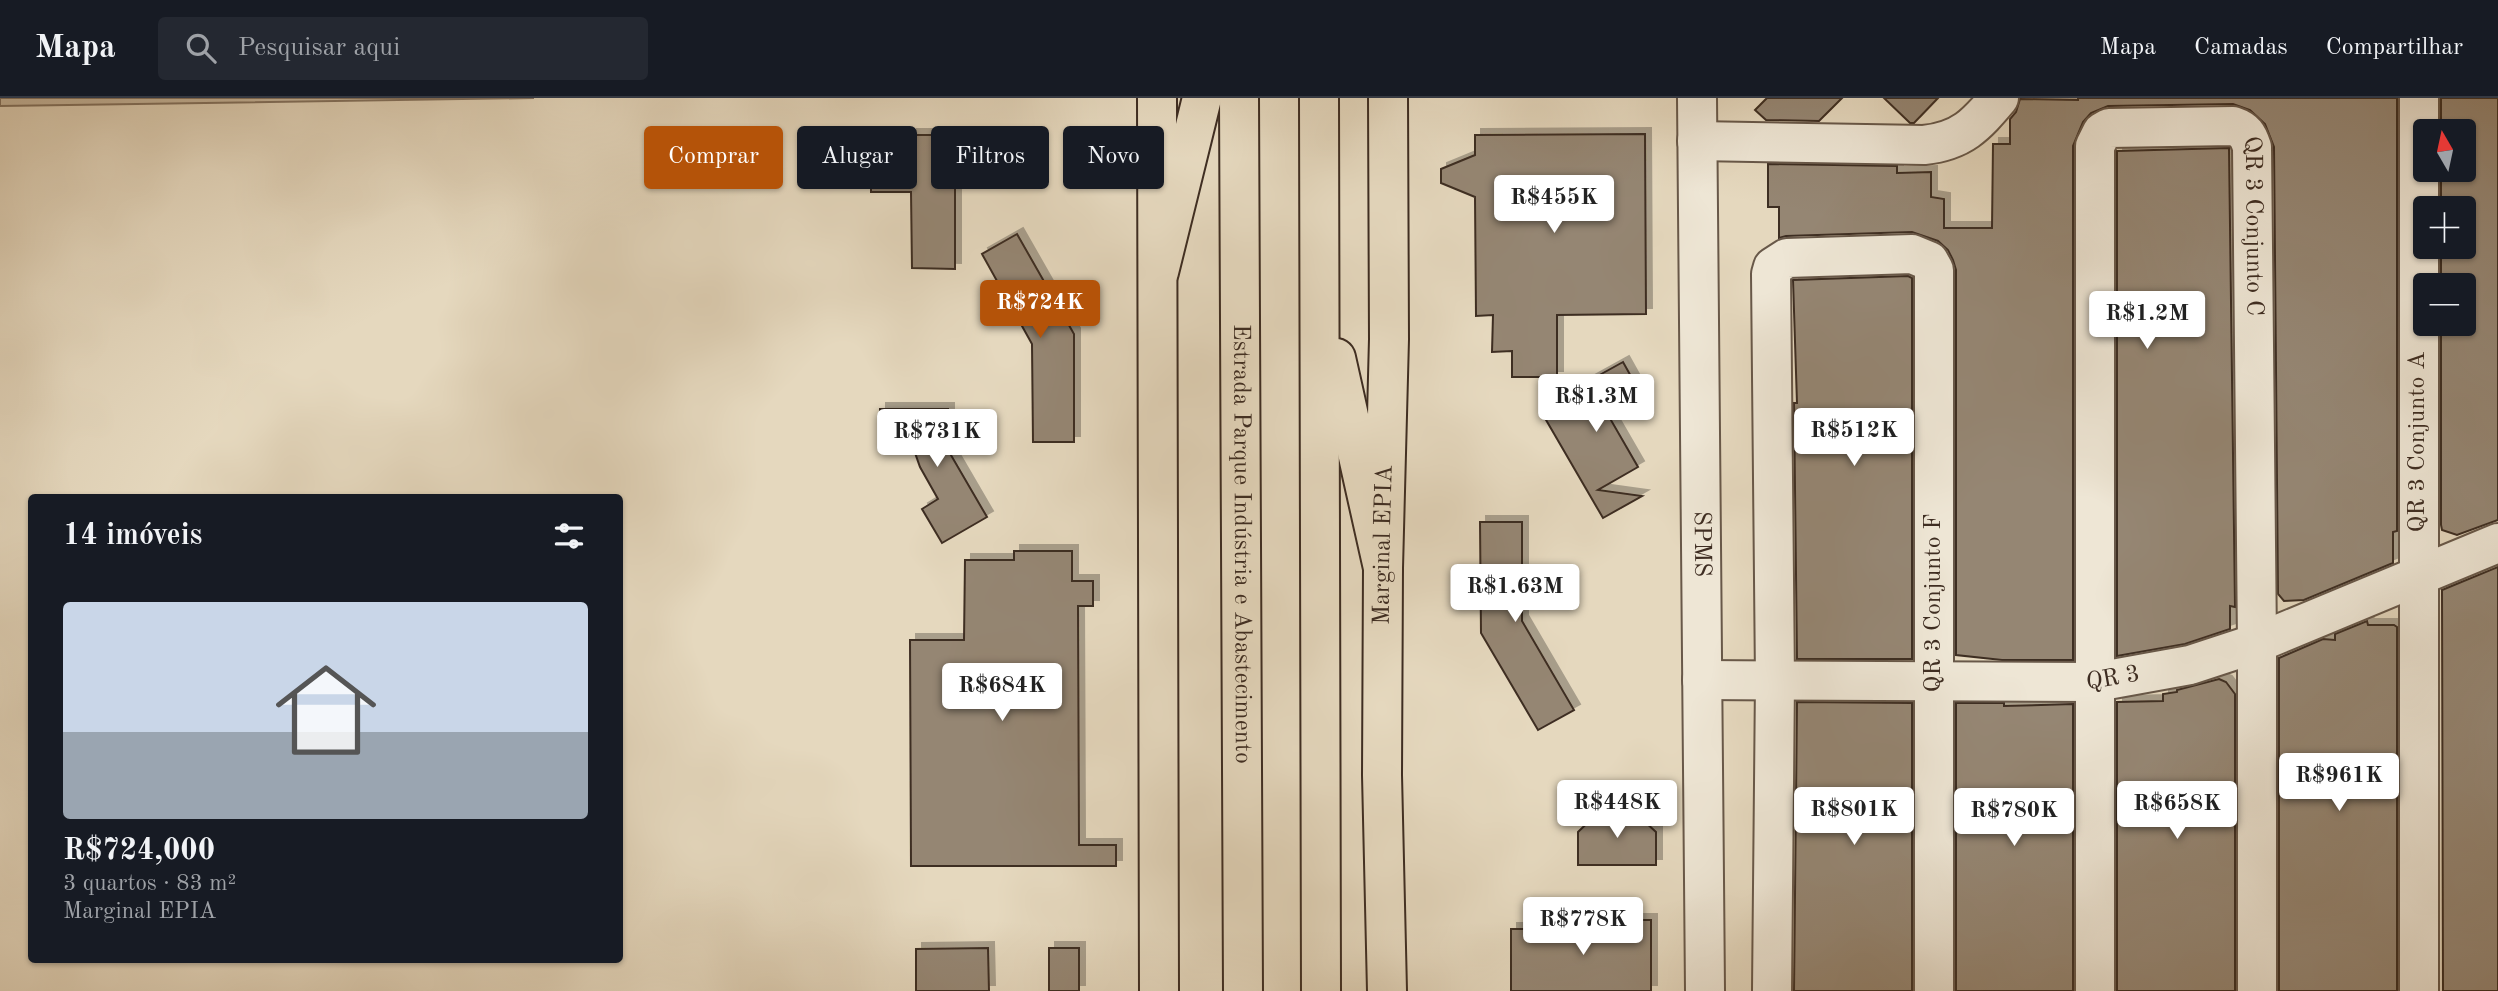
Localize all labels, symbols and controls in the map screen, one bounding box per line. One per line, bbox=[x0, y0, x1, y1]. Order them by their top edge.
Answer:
search box bbox=[158, 17, 648, 80]
icon: search bbox=[182, 29, 220, 67]
text: Mapa bbox=[35, 32, 116, 65]
text: Pesquisar aqui bbox=[238, 35, 400, 61]
text: Mapa bbox=[2100, 36, 2156, 60]
text: Camadas bbox=[2194, 36, 2288, 60]
text: Compartilhar bbox=[2326, 36, 2463, 60]
north arrow bbox=[2413, 119, 2476, 182]
map controls bbox=[2413, 119, 2476, 336]
chip: Comprar bbox=[644, 126, 783, 189]
chip: Alugar bbox=[797, 126, 917, 189]
chip: Filtros bbox=[931, 126, 1049, 189]
chip: Novo bbox=[1063, 126, 1164, 189]
street label: QR 3 Conjunto C bbox=[2237, 133, 2266, 316]
pin: R$455K bbox=[1497, 176, 1611, 235]
text: R$455K bbox=[1510, 186, 1598, 209]
button: + bbox=[2413, 196, 2476, 259]
button: − bbox=[2413, 273, 2476, 336]
pin: R$724K bbox=[983, 280, 1097, 340]
text: R$724K bbox=[996, 291, 1084, 314]
pin: R$1.2M bbox=[2090, 292, 2204, 351]
text: R$1.2M bbox=[2105, 302, 2189, 325]
street label: Estrada Parque Indústria e Abastecimento bbox=[1228, 324, 1254, 764]
street label: QR 3 Conjunto A bbox=[2406, 351, 2430, 533]
pin: R$1.3M bbox=[1539, 374, 1653, 434]
text: R$1.3M bbox=[1554, 385, 1638, 408]
pin: R$512K bbox=[1797, 408, 1911, 468]
pin: R$731K bbox=[880, 410, 994, 469]
text: R$512K bbox=[1810, 419, 1898, 442]
text: R$731K bbox=[893, 420, 981, 443]
street label: Marginal EPIA bbox=[1371, 465, 1398, 625]
street label: SPMS bbox=[1689, 511, 1713, 577]
street label: QR 3 Conjunto F bbox=[1922, 514, 1946, 693]
icon: filters bbox=[550, 517, 588, 555]
text: 14 imóveis bbox=[63, 521, 202, 551]
pin: R$1.63M bbox=[1450, 564, 1580, 624]
text: R$1.63M bbox=[1466, 575, 1564, 598]
icon: home bbox=[263, 647, 389, 773]
street label: QR 3 bbox=[2086, 662, 2142, 694]
pin: R$684K bbox=[945, 664, 1059, 723]
text: R$684K bbox=[958, 674, 1046, 697]
pin: R$961K bbox=[2282, 754, 2396, 813]
text: R$961K bbox=[2295, 764, 2383, 787]
pin: R$448K bbox=[1560, 780, 1674, 840]
pin: R$658K bbox=[2120, 782, 2234, 841]
pin: R$801K bbox=[1797, 788, 1911, 847]
pin: R$780K bbox=[1957, 788, 2071, 848]
text: R$448K bbox=[1573, 791, 1661, 814]
text: R$658K bbox=[2133, 792, 2221, 815]
text: R$801K bbox=[1810, 798, 1898, 821]
text: R$780K bbox=[1970, 799, 2058, 822]
text: R$724,000 bbox=[63, 836, 215, 866]
text: 3 quartos · 83 m² bbox=[63, 872, 236, 895]
pin: R$778K bbox=[1526, 898, 1640, 957]
text: Marginal EPIA bbox=[63, 900, 216, 923]
text: R$778K bbox=[1539, 908, 1627, 931]

